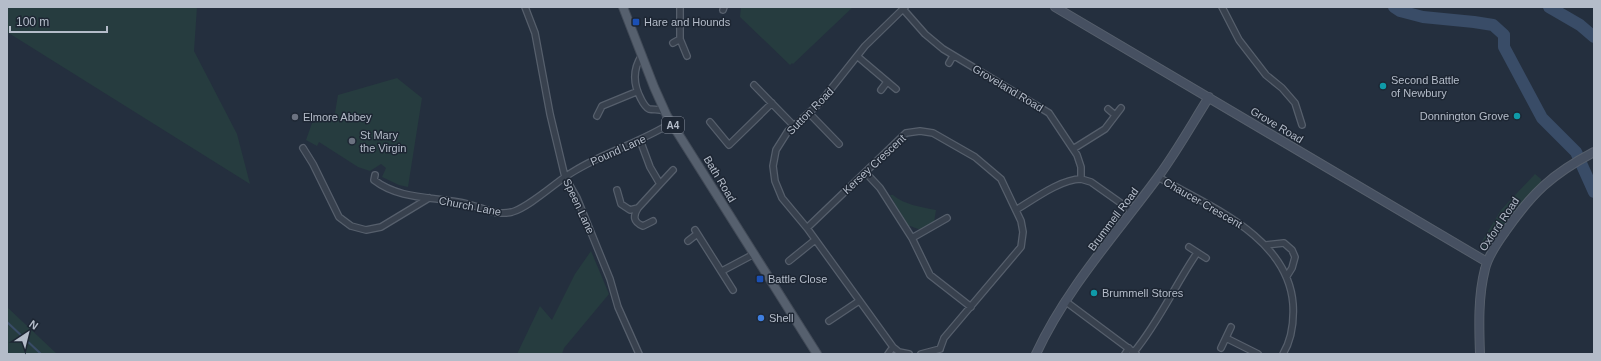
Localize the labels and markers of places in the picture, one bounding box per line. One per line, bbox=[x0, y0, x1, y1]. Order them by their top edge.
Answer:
place label: Hare and Hounds bbox=[644, 16, 731, 28]
marker: Hare and Hounds bbox=[631, 17, 641, 27]
place label: Second Battle of Newbury bbox=[1391, 74, 1460, 99]
marker: Second Battle of Newbury bbox=[1378, 81, 1388, 91]
place label: Donnington Grove bbox=[1420, 110, 1509, 122]
place label: Elmore Abbey bbox=[303, 111, 372, 123]
marker: Donnington Grove bbox=[1512, 111, 1522, 121]
marker: Elmore Abbey bbox=[290, 112, 300, 122]
place label: St Mary the Virgin bbox=[360, 129, 406, 154]
marker: St Mary the Virgin bbox=[347, 136, 357, 146]
place label: Battle Close bbox=[768, 273, 827, 285]
marker: Battle Close bbox=[755, 274, 765, 284]
place label: Brummell Stores bbox=[1102, 287, 1184, 299]
marker: Brummell Stores bbox=[1089, 288, 1099, 298]
place label: Shell bbox=[769, 312, 793, 324]
marker: Shell bbox=[756, 313, 766, 323]

